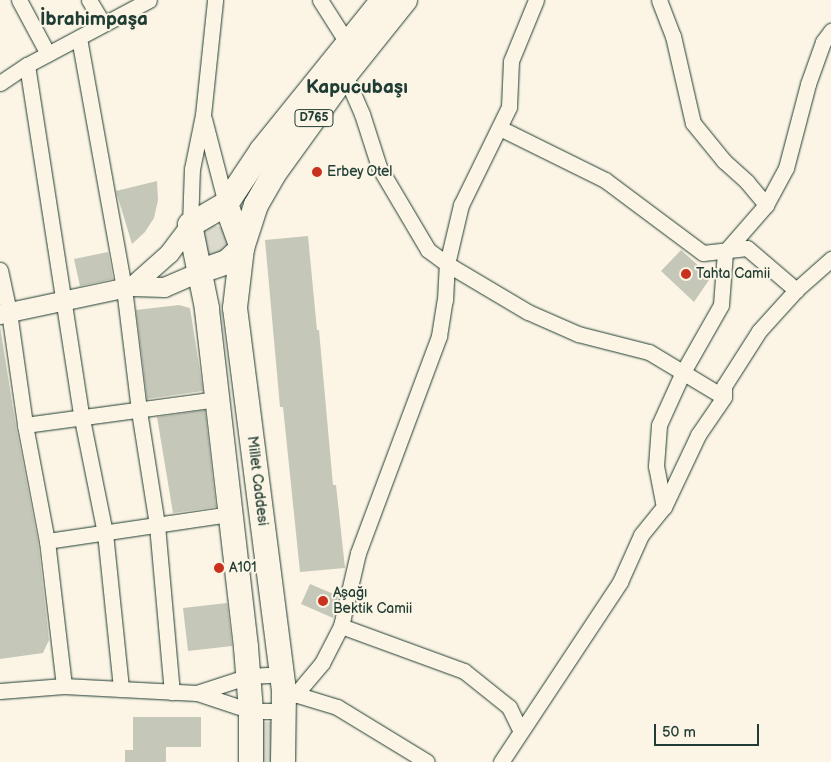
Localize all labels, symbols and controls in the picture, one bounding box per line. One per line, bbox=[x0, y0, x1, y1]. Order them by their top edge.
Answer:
district label: İbrahimpaşa bbox=[40, 9, 148, 31]
district label: Kapucubaşı bbox=[306, 77, 408, 99]
road number: D765 bbox=[294, 109, 334, 128]
place label: Erbey Otel bbox=[327, 164, 393, 180]
marker: Erbey Otel bbox=[311, 166, 323, 178]
place label: Tahta Camii bbox=[696, 266, 770, 282]
marker: Tahta Camii bbox=[680, 268, 692, 280]
street label: Millet Caddesi bbox=[243, 435, 271, 527]
place label: A101 bbox=[229, 560, 257, 576]
marker: A101 bbox=[213, 562, 225, 574]
place label: Aşağı Bektik Camii bbox=[333, 585, 412, 618]
marker: Aşağı Bektik Camii bbox=[317, 595, 329, 607]
scale bar bbox=[656, 714, 761, 746]
text: 50 m bbox=[662, 723, 696, 742]

